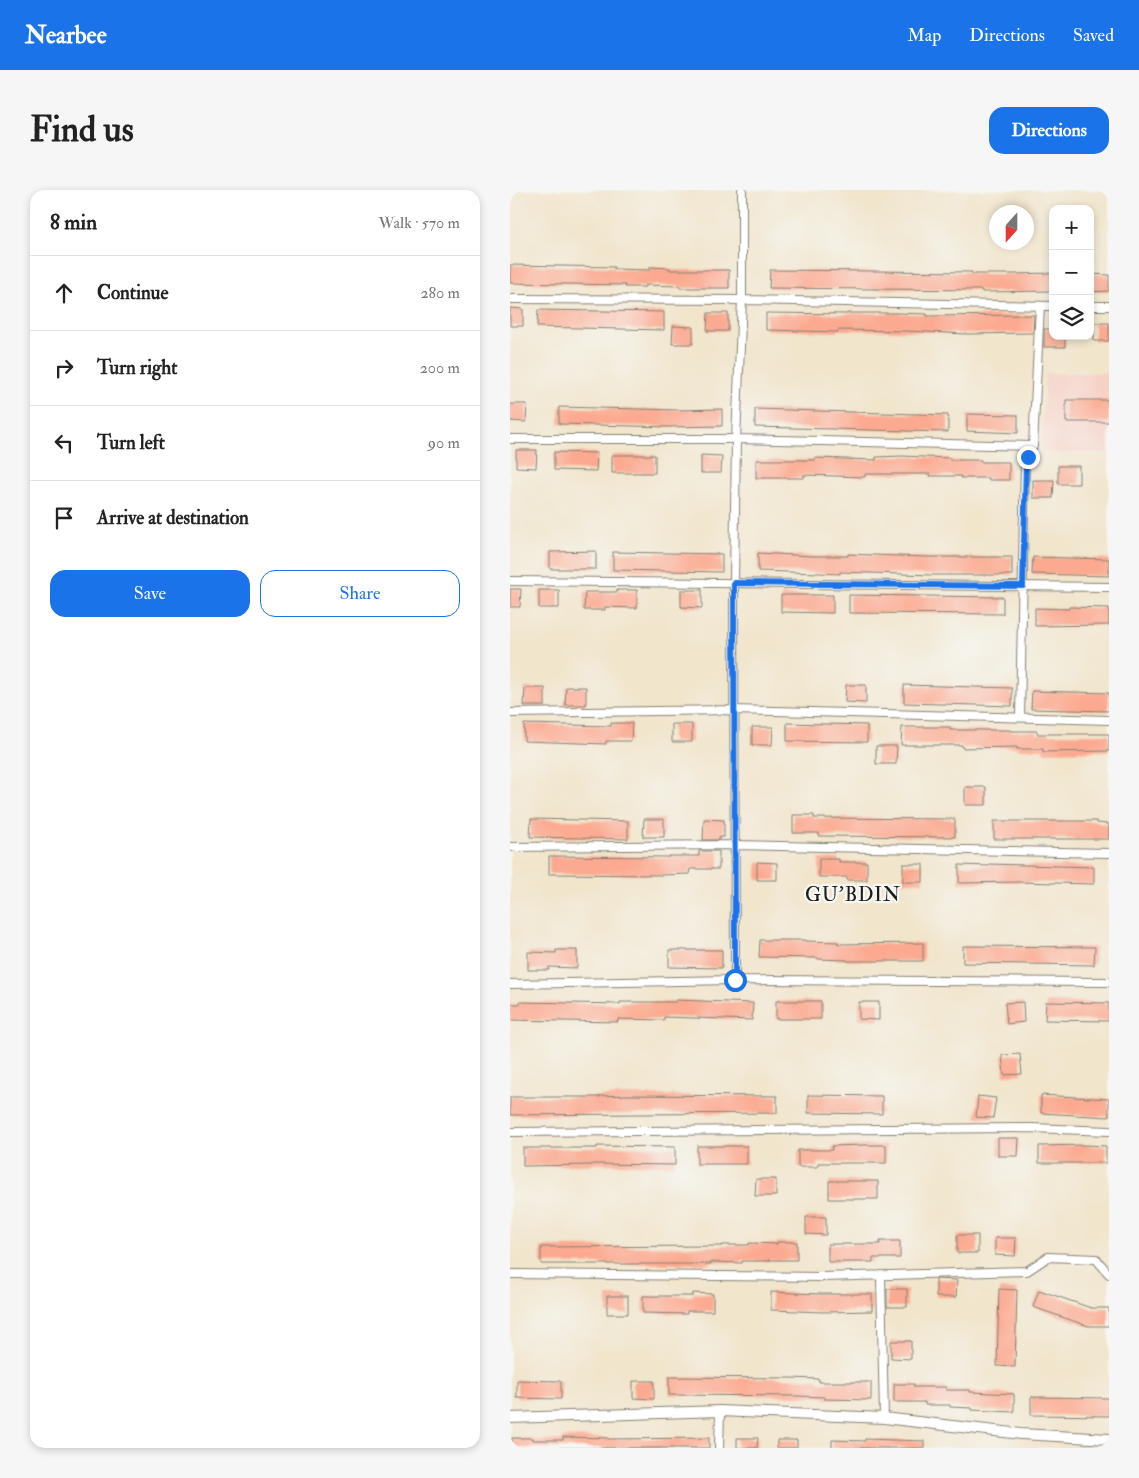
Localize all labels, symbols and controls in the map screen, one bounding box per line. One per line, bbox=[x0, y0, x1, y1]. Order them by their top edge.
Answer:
text: Nearbee bbox=[25, 20, 107, 51]
text: Map bbox=[908, 24, 941, 47]
text: Directions bbox=[969, 24, 1045, 47]
text: Saved bbox=[1073, 24, 1114, 47]
button: Directions bbox=[989, 107, 1109, 154]
text: Find us bbox=[30, 108, 134, 152]
north arrow bbox=[989, 205, 1034, 250]
map controls bbox=[1049, 205, 1094, 340]
button: + bbox=[1049, 205, 1094, 250]
text: 8 min bbox=[50, 209, 97, 236]
text: Walk · 570 m bbox=[379, 213, 460, 233]
button: − bbox=[1049, 250, 1094, 295]
icon: ahead bbox=[50, 279, 78, 307]
text: Continue bbox=[97, 281, 168, 305]
text: 280 m bbox=[420, 283, 460, 303]
button: layers bbox=[1049, 295, 1094, 340]
icon: right bbox=[50, 354, 78, 382]
text: Turn right bbox=[97, 356, 177, 380]
text: 200 m bbox=[420, 358, 460, 378]
icon: left bbox=[50, 429, 78, 457]
text: Turn left bbox=[97, 431, 165, 455]
text: 90 m bbox=[428, 433, 460, 453]
route end bbox=[1017, 446, 1040, 469]
icon: arrive bbox=[50, 504, 78, 532]
text: Arrive at destination bbox=[97, 506, 249, 530]
button: Save bbox=[50, 570, 250, 617]
button: Share bbox=[260, 570, 460, 617]
district label: GU'BDIN bbox=[805, 883, 901, 907]
route start bbox=[724, 969, 747, 992]

